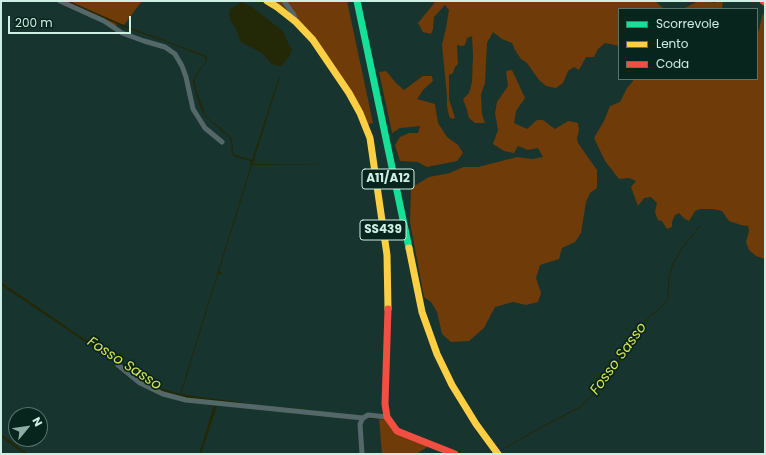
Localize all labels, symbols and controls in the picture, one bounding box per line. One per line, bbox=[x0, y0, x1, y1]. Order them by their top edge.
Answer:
scale bar bbox=[10, 8, 133, 34]
legend bbox=[618, 8, 758, 80]
text: 200 m bbox=[15, 14, 53, 31]
text: Scorrevole bbox=[656, 15, 719, 32]
text: Lento bbox=[656, 35, 688, 52]
text: Coda bbox=[656, 55, 689, 72]
road number: A11/A12 bbox=[362, 169, 414, 189]
road number: SS439 bbox=[360, 220, 406, 240]
water label: Fosso Sasso bbox=[587, 320, 651, 398]
water label: Fosso Sasso bbox=[84, 334, 164, 394]
north arrow bbox=[8, 407, 48, 447]
text: N bbox=[29, 414, 47, 429]

